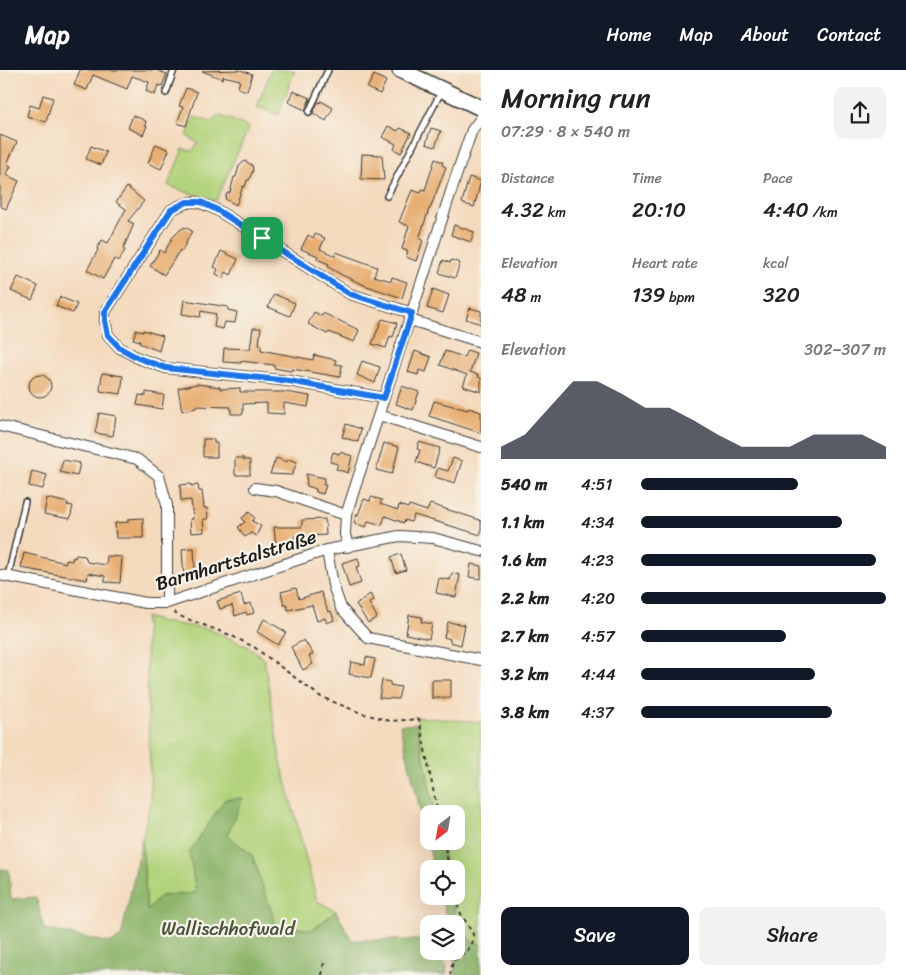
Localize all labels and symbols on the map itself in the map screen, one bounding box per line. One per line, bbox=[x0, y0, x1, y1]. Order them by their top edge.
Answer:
pin bbox=[241, 217, 283, 259]
street label: Barmhartstalstraße bbox=[151, 520, 321, 600]
north arrow bbox=[420, 805, 465, 850]
park label: Wallischhofwald bbox=[161, 912, 297, 945]

